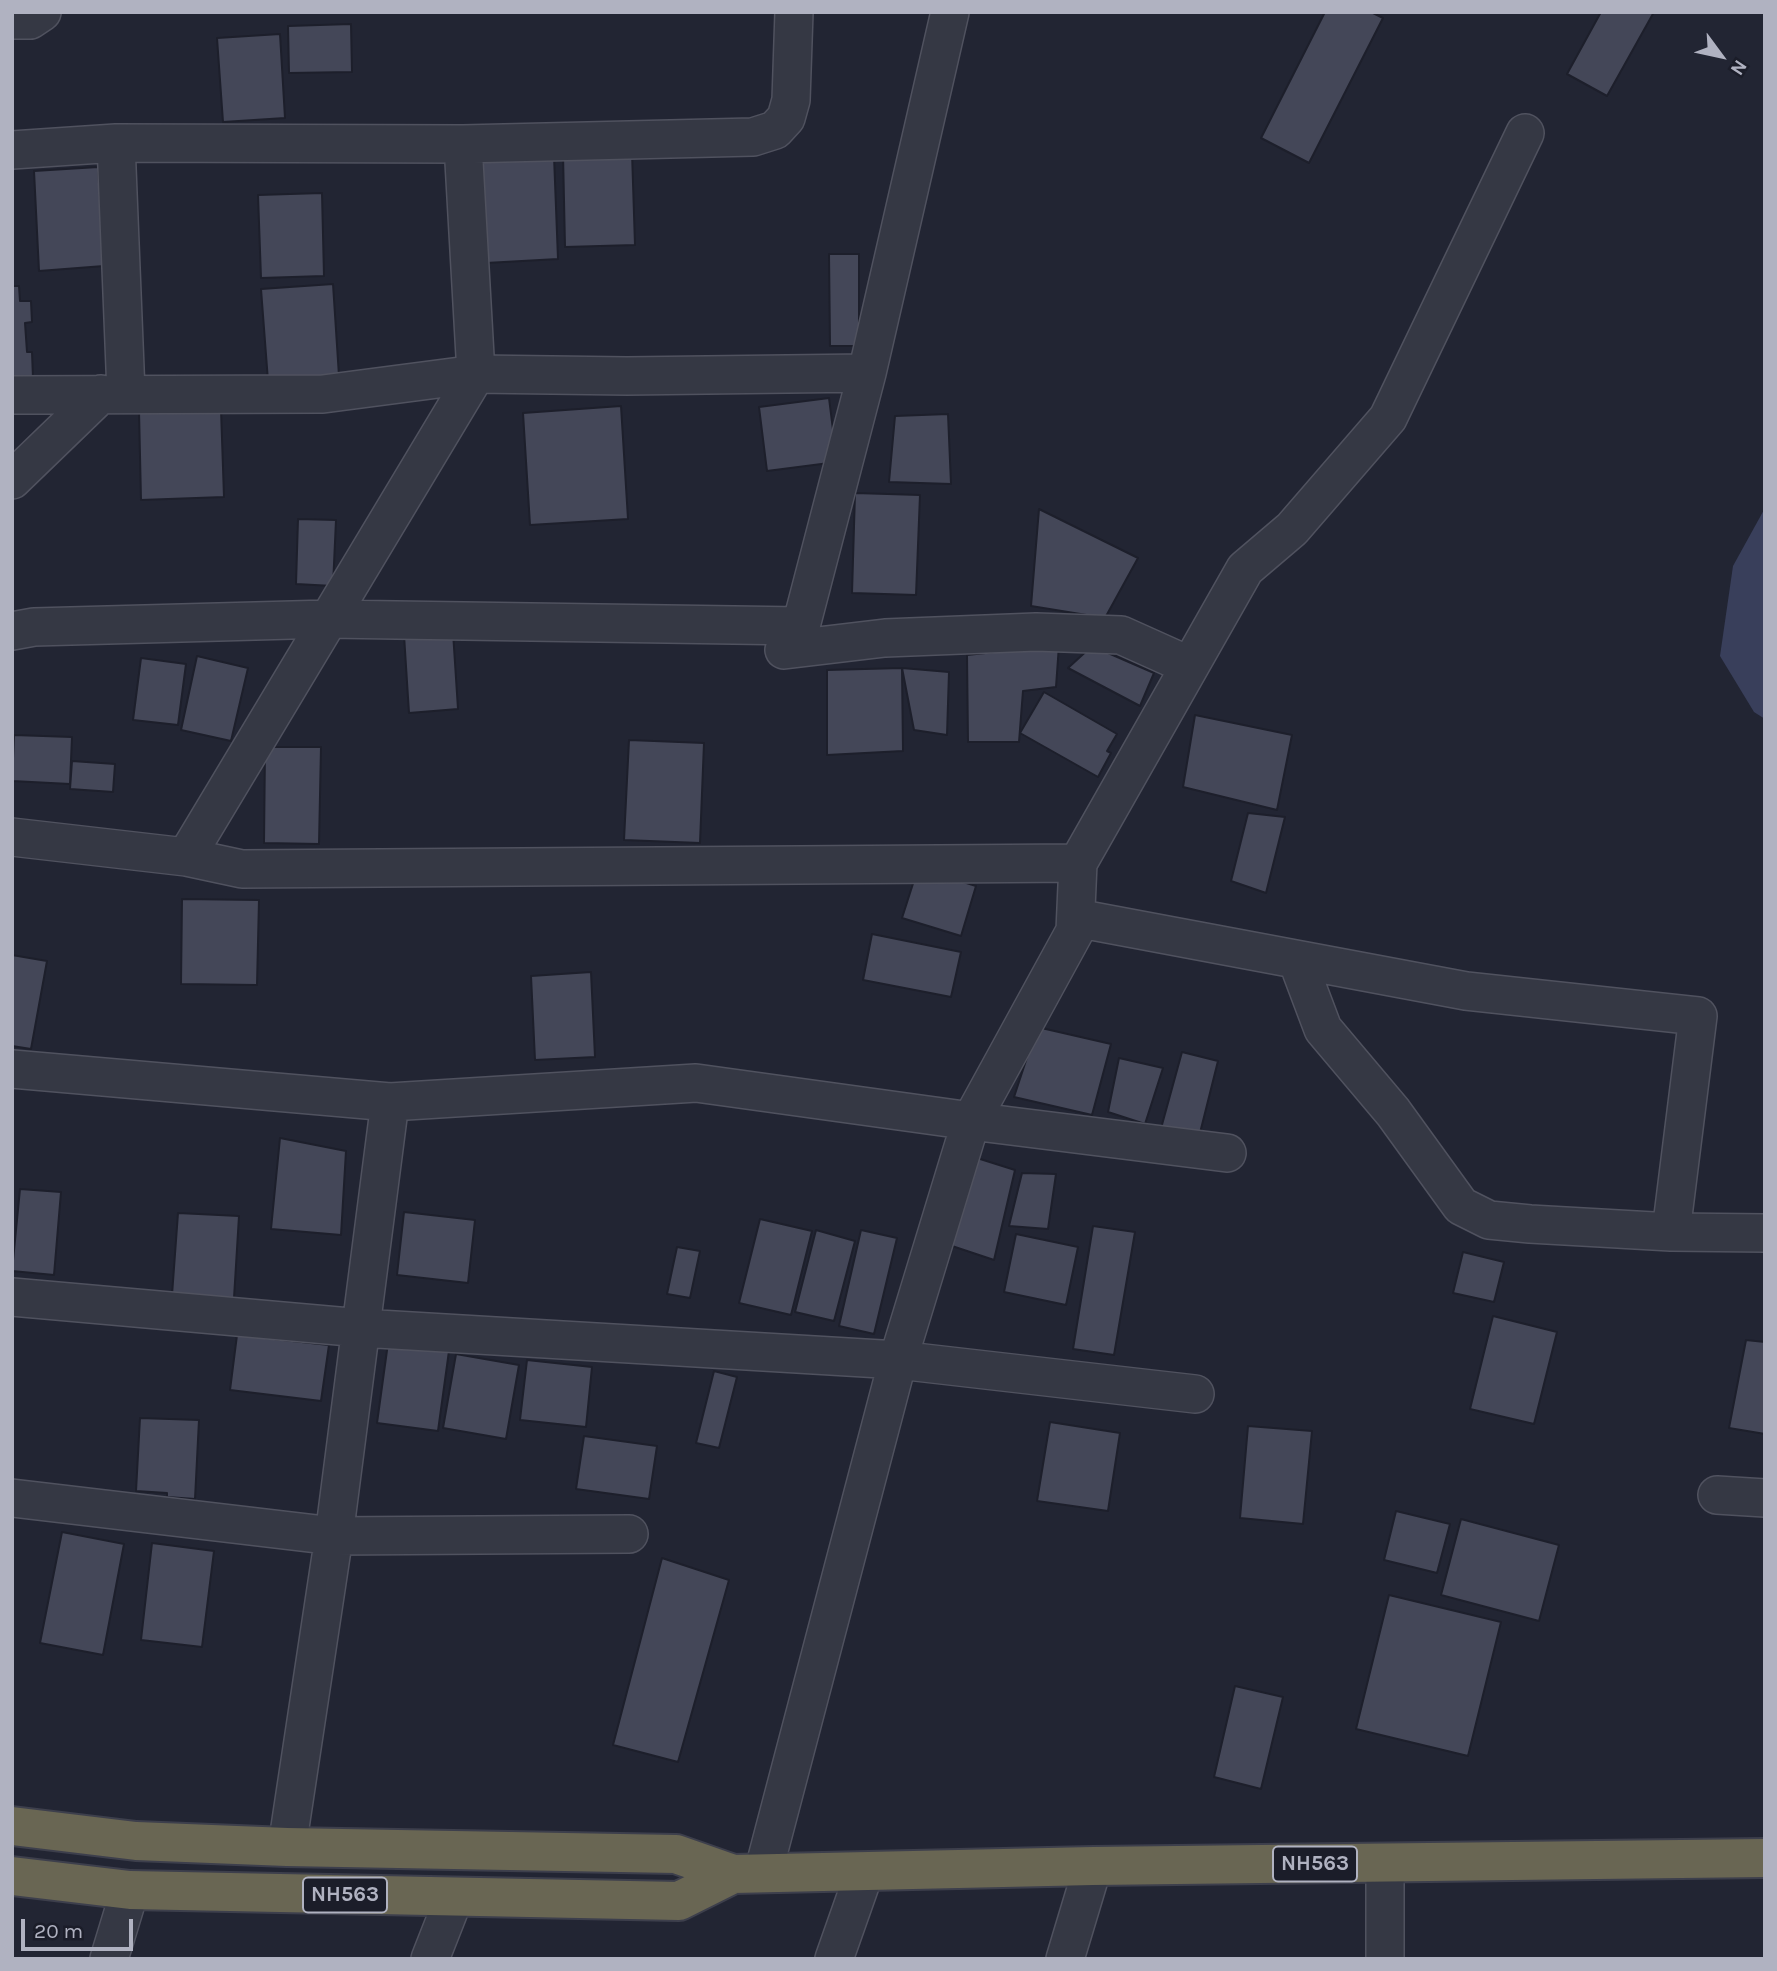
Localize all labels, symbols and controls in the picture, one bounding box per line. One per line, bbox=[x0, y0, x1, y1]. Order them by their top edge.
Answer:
north arrow bbox=[1686, 21, 1756, 91]
text: N bbox=[1726, 56, 1752, 79]
road number: NH563 bbox=[1273, 1846, 1357, 1882]
road number: NH563 bbox=[303, 1878, 387, 1912]
scale bar bbox=[24, 1904, 136, 1948]
text: 20 m bbox=[34, 1919, 83, 1943]

